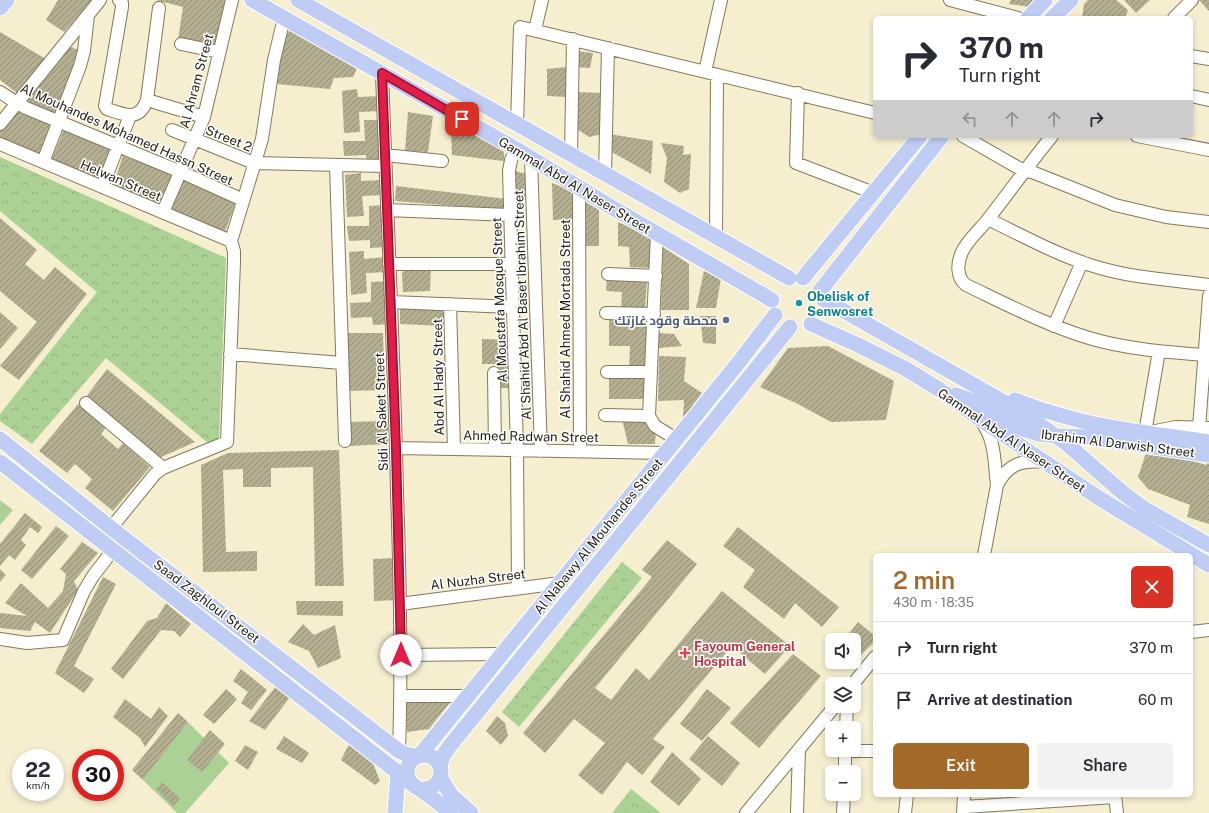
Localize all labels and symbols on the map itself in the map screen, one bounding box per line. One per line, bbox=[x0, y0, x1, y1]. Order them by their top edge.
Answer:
street label: Al Ahram Street bbox=[177, 32, 216, 130]
street label: Al Mouhandes Mohamed Hassn Street bbox=[18, 81, 236, 188]
pin bbox=[445, 102, 479, 136]
street label: Street 2 bbox=[203, 122, 255, 155]
street label: Gammal Abd Al Naser Street bbox=[496, 134, 654, 237]
street label: Helwan Street bbox=[78, 157, 164, 204]
street label: Al Shahid Abd Al Baset Ibrahim Street bbox=[511, 190, 534, 420]
street label: Al Moustafa Mosque Street bbox=[489, 217, 510, 383]
street label: Al Shahid Ahmed Mortada Street bbox=[558, 219, 573, 419]
place label: Obelisk of Senwosret bbox=[807, 289, 873, 319]
marker: Obelisk of Senwosret bbox=[794, 298, 804, 308]
place label: محطة وقود غازتك bbox=[614, 313, 718, 329]
marker: محطة وقود غازتك bbox=[721, 315, 731, 325]
street label: Abd Al Hady Street bbox=[430, 318, 447, 436]
street label: Sidi Al Saket Street bbox=[372, 352, 391, 471]
street label: Gammal Abd Al Naser Street bbox=[935, 385, 1088, 495]
street label: Ibrahim Al Darwish Street bbox=[1040, 427, 1196, 460]
street label: Ahmed Radwan Street bbox=[463, 428, 599, 445]
street label: Al Nabawy Al Mouhandes Street bbox=[531, 455, 666, 617]
street label: Saad Zaghloul Street bbox=[151, 557, 263, 646]
street label: Al Nuzha Street bbox=[430, 566, 526, 593]
position arrow bbox=[380, 634, 422, 676]
place label: Fayoum General Hospital bbox=[694, 639, 795, 669]
marker: Fayoum General Hospital bbox=[679, 647, 691, 659]
speed limit sign: 30 bbox=[72, 749, 124, 801]

